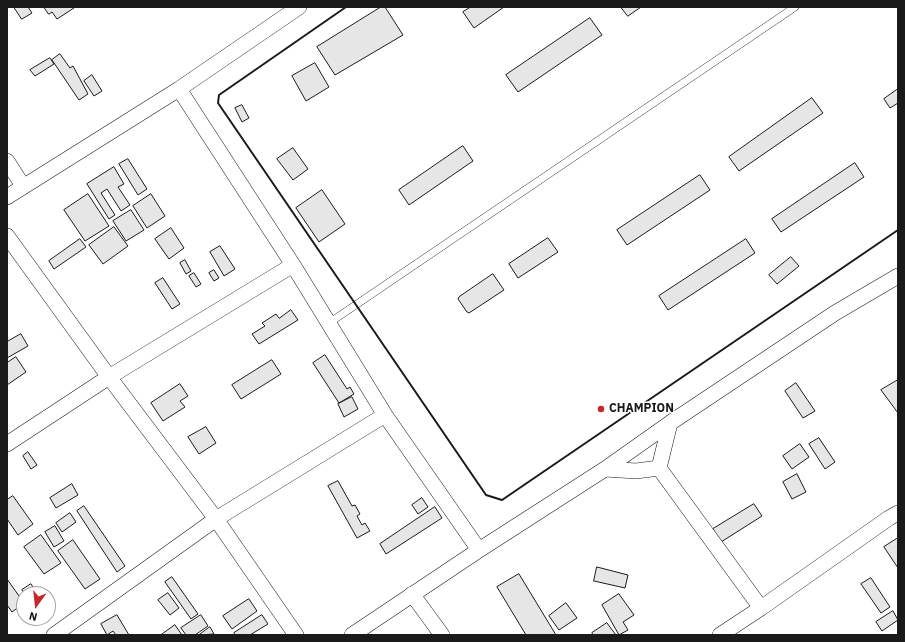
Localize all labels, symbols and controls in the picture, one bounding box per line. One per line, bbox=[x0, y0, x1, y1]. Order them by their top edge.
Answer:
place label: CHAMPION bbox=[609, 402, 674, 416]
marker: CHAMPION bbox=[596, 404, 606, 414]
north arrow bbox=[16, 586, 56, 626]
text: N bbox=[27, 609, 39, 624]

